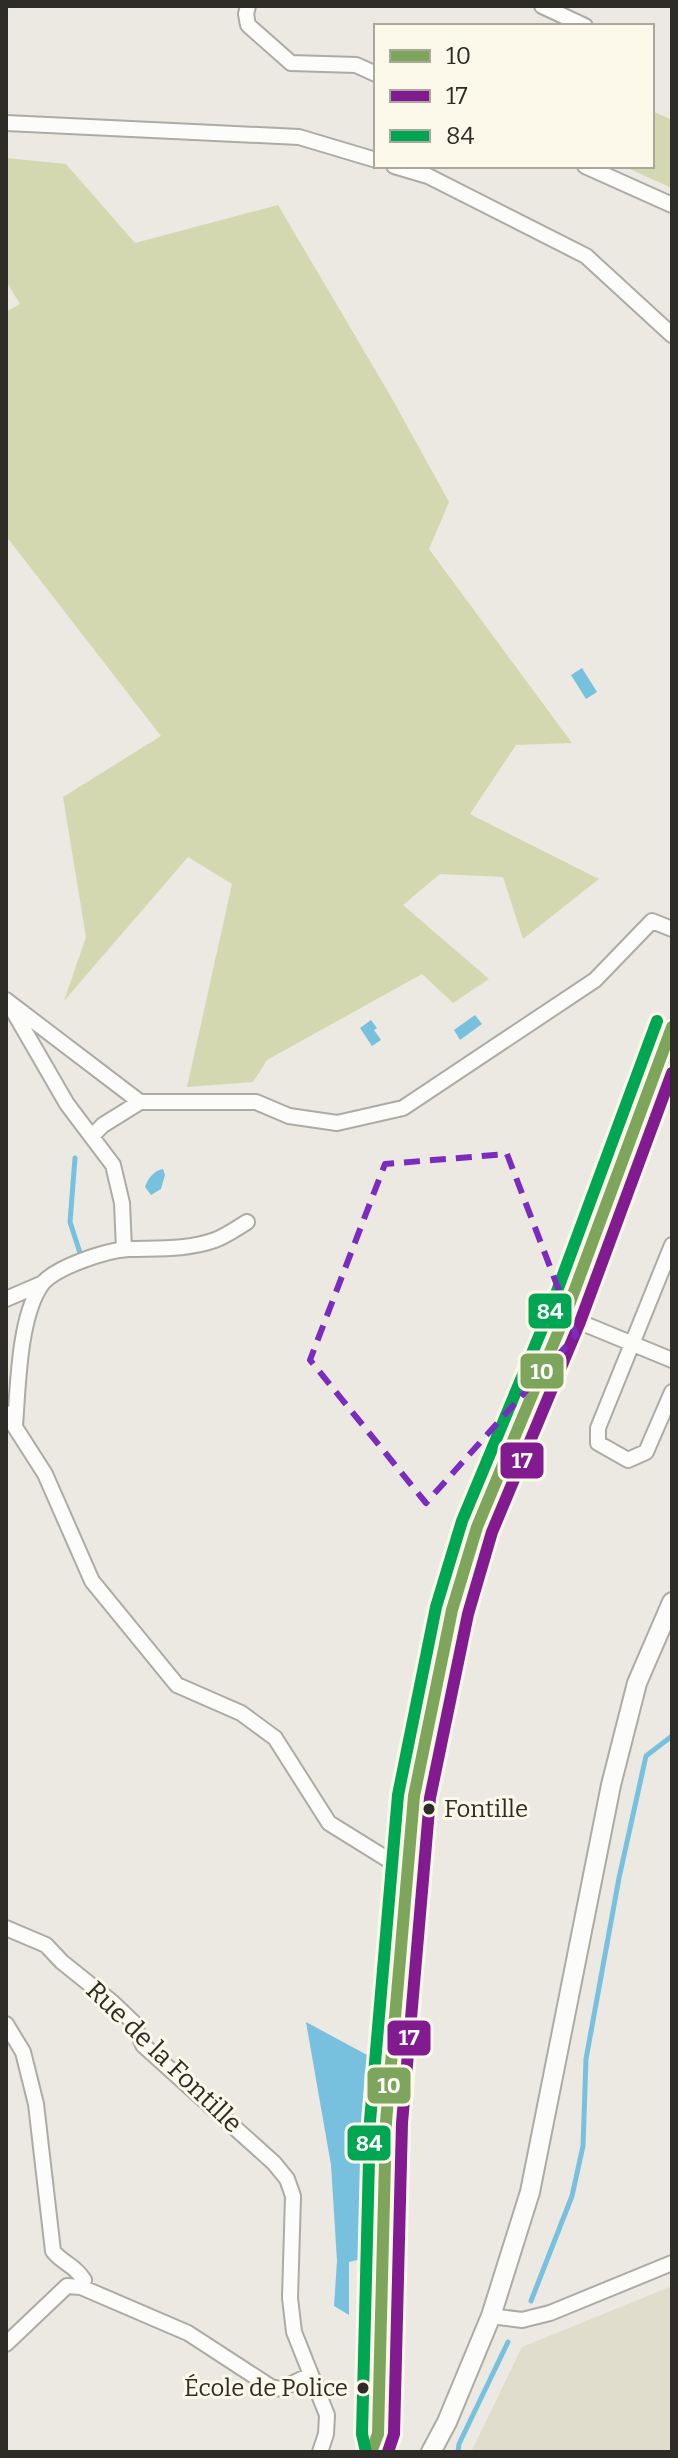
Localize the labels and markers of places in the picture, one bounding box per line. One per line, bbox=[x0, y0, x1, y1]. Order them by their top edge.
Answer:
place label: Fontille bbox=[444, 1795, 528, 1823]
marker: Fontille bbox=[421, 1801, 437, 1817]
place label: École de Police bbox=[184, 2373, 348, 2402]
marker: École de Police bbox=[355, 2380, 371, 2396]

